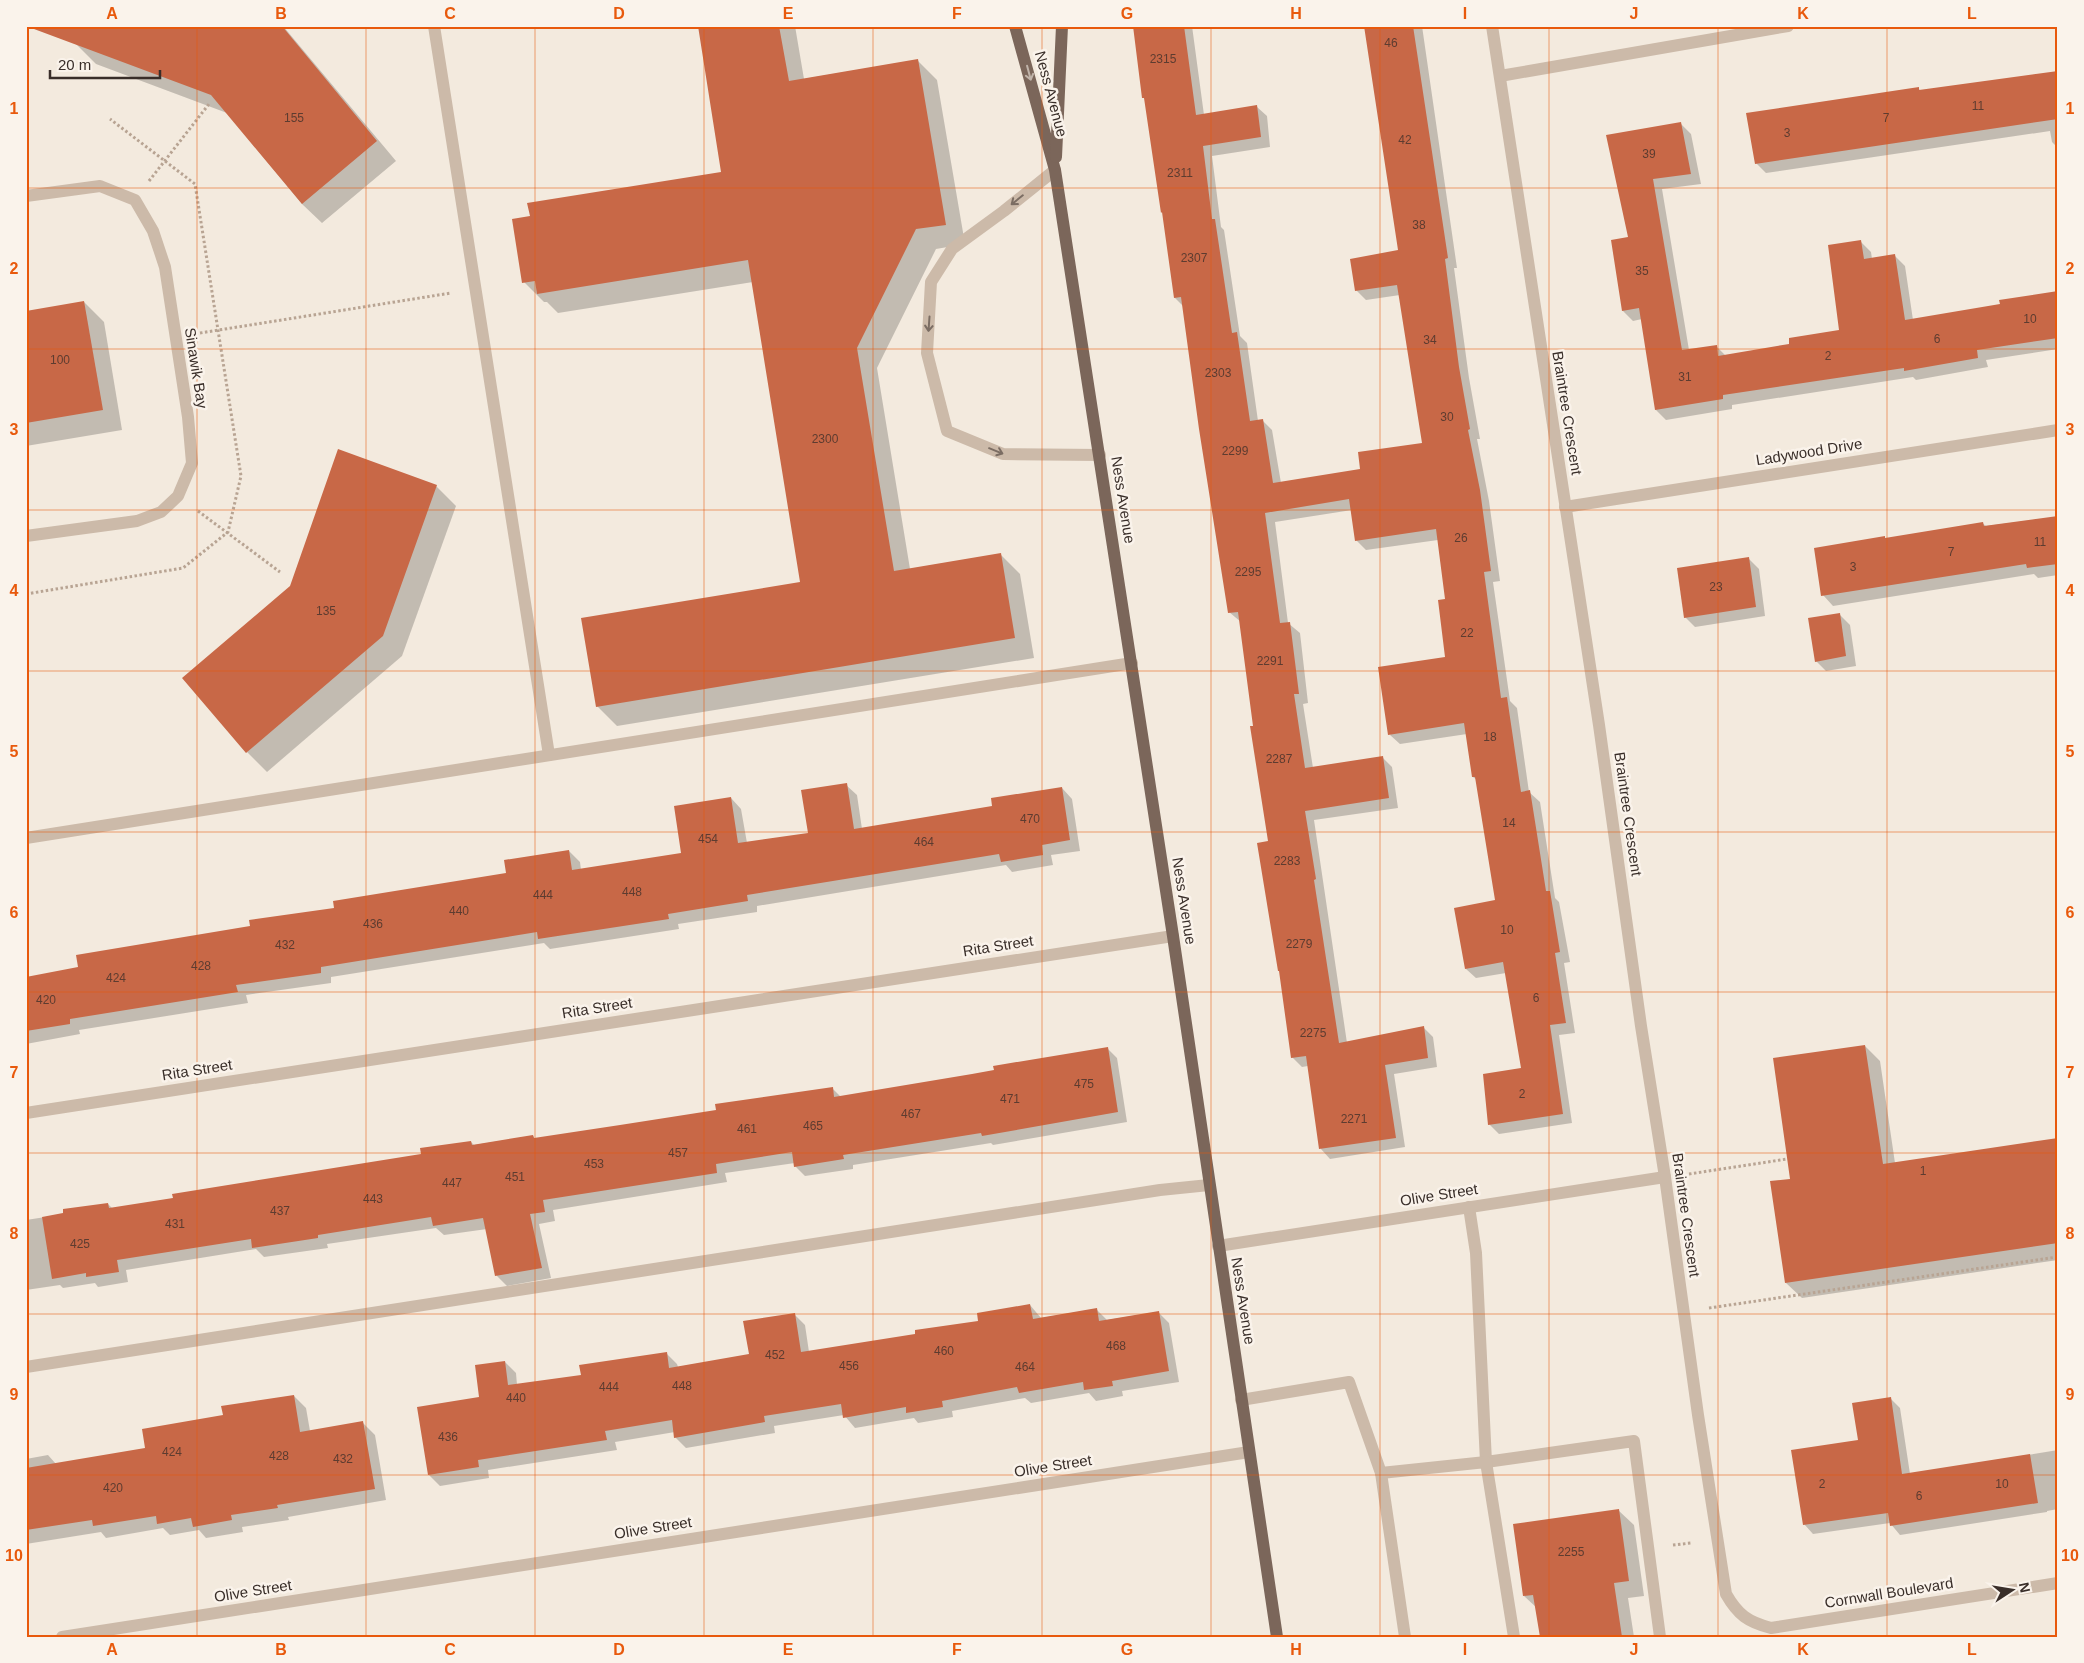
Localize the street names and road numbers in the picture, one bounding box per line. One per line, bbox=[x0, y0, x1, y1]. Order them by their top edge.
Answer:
street label: Ness Avenue bbox=[1032, 49, 1071, 139]
street label: Sinawik Bay bbox=[182, 326, 211, 410]
street label: Braintree Crescent bbox=[1549, 350, 1586, 477]
street label: Ladywood Drive bbox=[1754, 435, 1863, 468]
street label: Ness Avenue bbox=[1108, 455, 1139, 545]
street label: Braintree Crescent bbox=[1611, 751, 1646, 878]
street label: Ness Avenue bbox=[1169, 856, 1200, 946]
street label: Rita Street bbox=[962, 931, 1035, 959]
street label: Rita Street bbox=[561, 993, 634, 1021]
street label: Rita Street bbox=[161, 1055, 234, 1083]
street label: Braintree Crescent bbox=[1669, 1152, 1704, 1279]
street label: Olive Street bbox=[1399, 1180, 1480, 1209]
street label: Ness Avenue bbox=[1228, 1256, 1259, 1346]
street label: Olive Street bbox=[1013, 1451, 1094, 1480]
street label: Olive Street bbox=[613, 1513, 694, 1542]
street label: Cornwall Boulevard bbox=[1823, 1574, 1954, 1611]
street label: Olive Street bbox=[213, 1576, 294, 1605]

